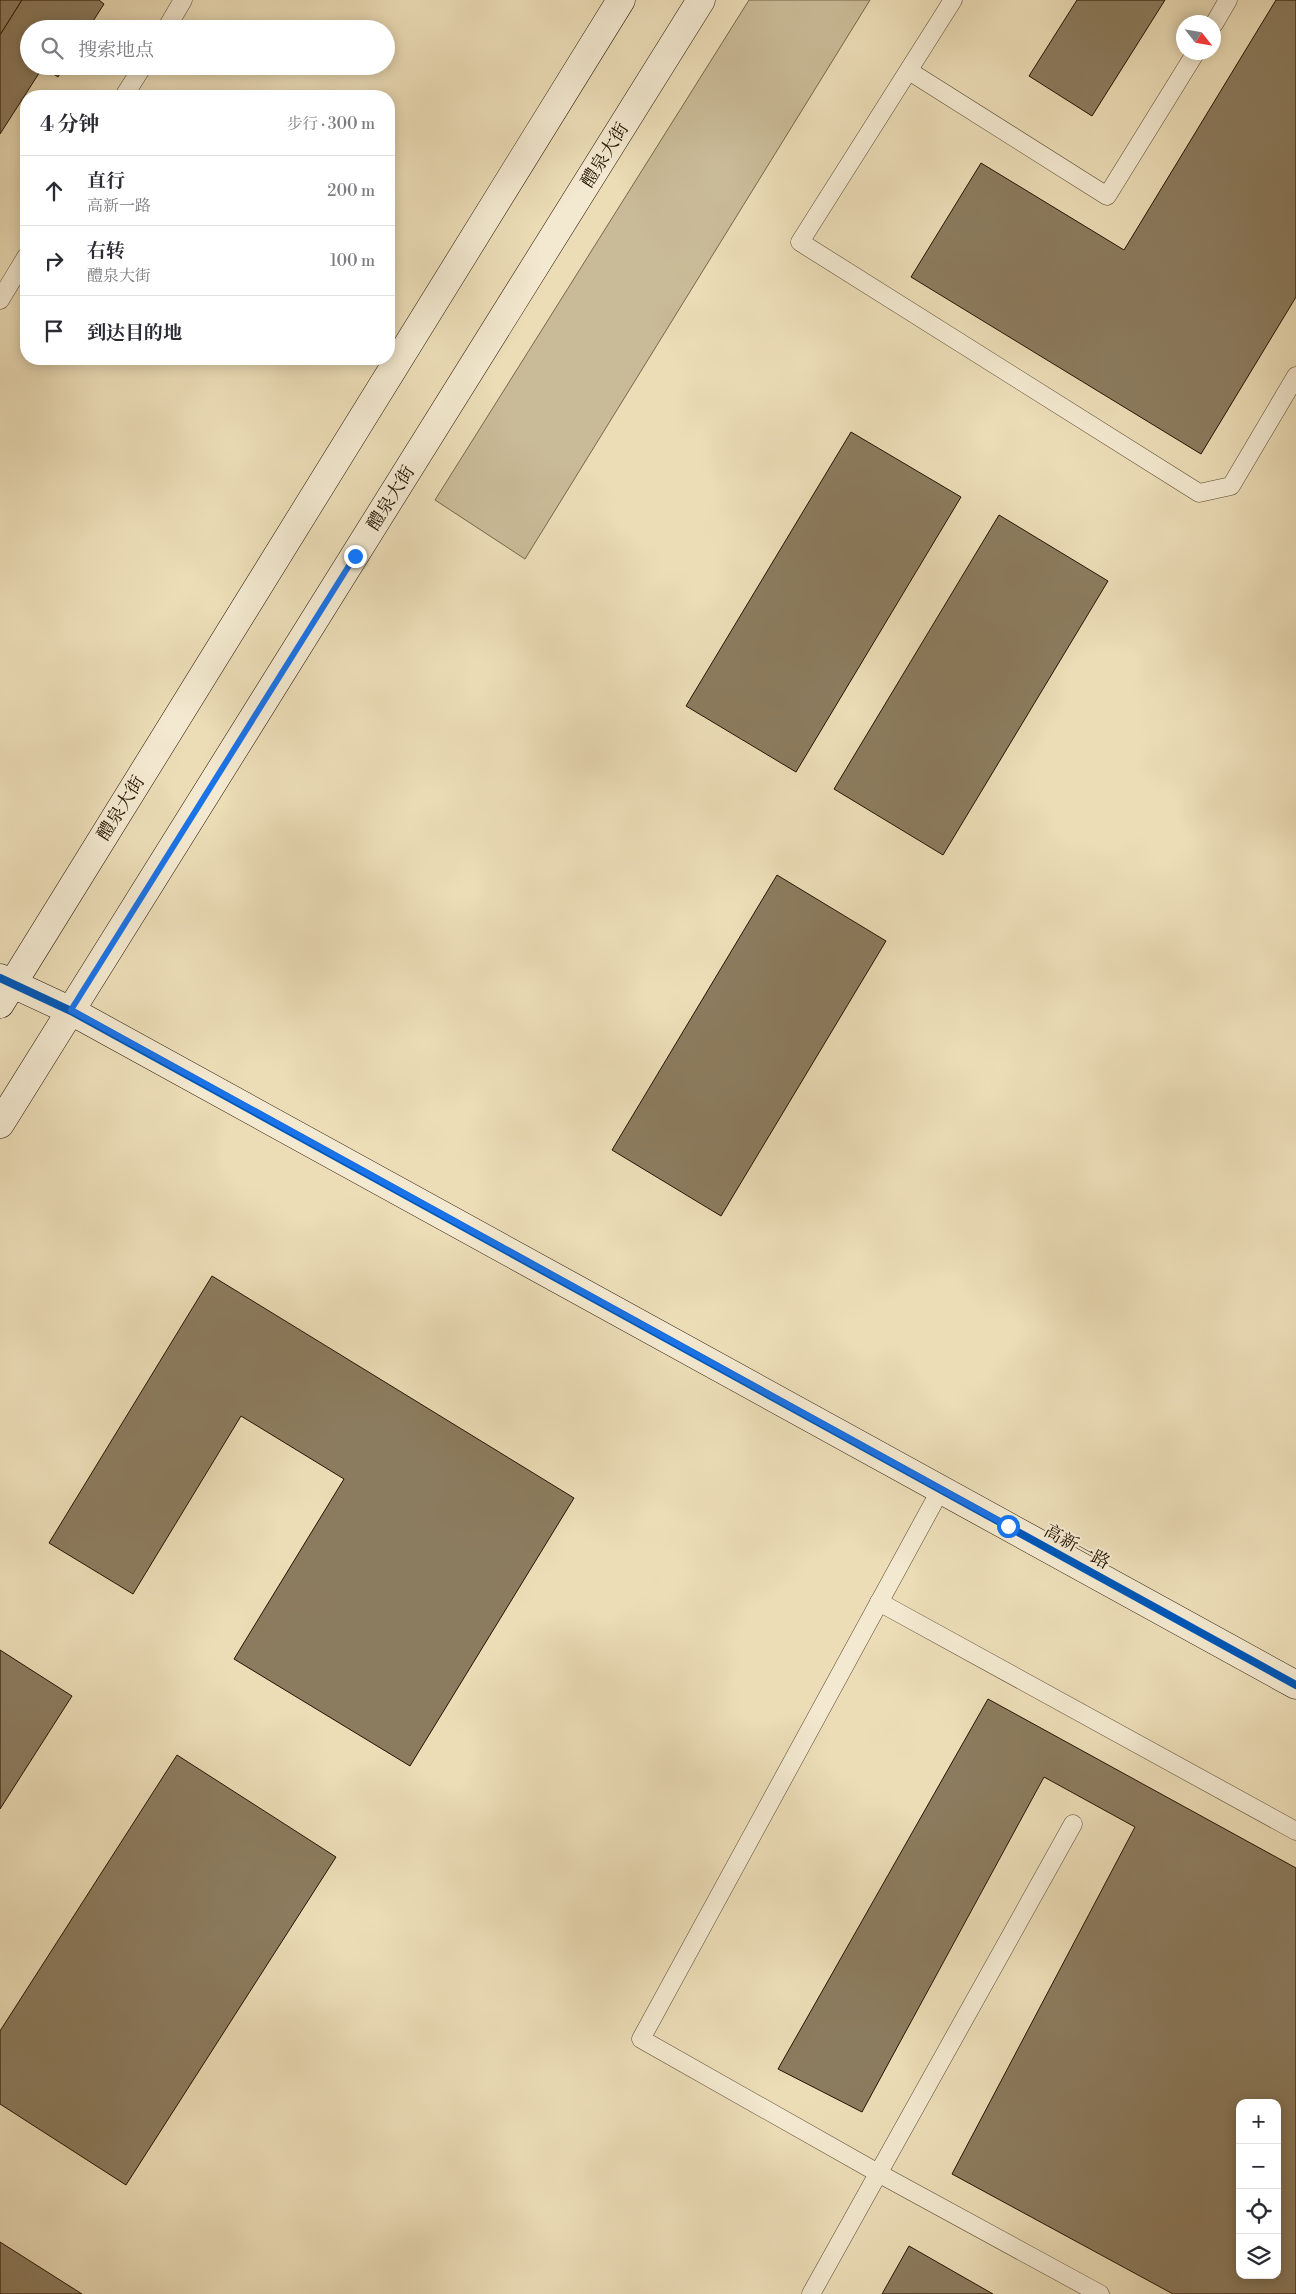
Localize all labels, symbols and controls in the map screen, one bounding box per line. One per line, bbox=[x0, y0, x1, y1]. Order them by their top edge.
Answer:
north arrow bbox=[1176, 15, 1221, 60]
search box bbox=[20, 20, 395, 75]
icon: search bbox=[38, 34, 66, 62]
text: 搜索地点 bbox=[78, 38, 154, 62]
text: 4 分钟 bbox=[40, 112, 99, 138]
text: 步行 · 300 m bbox=[286, 114, 375, 134]
street label: 醴泉大街 bbox=[576, 118, 634, 192]
text: 直行 bbox=[87, 169, 125, 193]
icon: ahead bbox=[40, 177, 68, 205]
text: 200 m bbox=[327, 181, 375, 201]
text: 高新一路 bbox=[87, 196, 151, 216]
text: 右转 bbox=[87, 239, 125, 263]
icon: right bbox=[40, 247, 68, 275]
text: 100 m bbox=[330, 251, 375, 271]
text: 醴泉大街 bbox=[87, 266, 151, 286]
icon: arrive bbox=[40, 317, 68, 345]
text: 到达目的地 bbox=[87, 321, 182, 345]
street label: 醴泉大街 bbox=[362, 461, 420, 535]
route end bbox=[344, 545, 367, 568]
street label: 醴泉大街 bbox=[92, 771, 150, 845]
route start bbox=[997, 1515, 1020, 1538]
street label: 高新一路 bbox=[1040, 1519, 1114, 1575]
map controls bbox=[1236, 2099, 1281, 2279]
button: + bbox=[1236, 2099, 1281, 2144]
button: − bbox=[1236, 2144, 1281, 2189]
button: locate bbox=[1236, 2189, 1281, 2234]
button: layers bbox=[1236, 2234, 1281, 2279]

